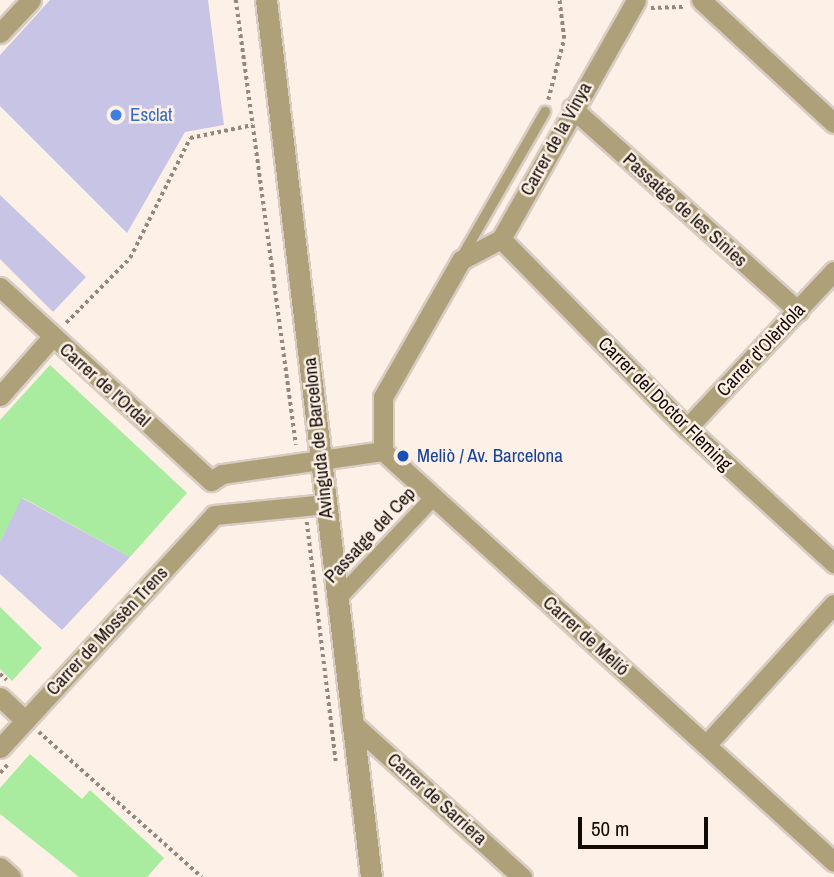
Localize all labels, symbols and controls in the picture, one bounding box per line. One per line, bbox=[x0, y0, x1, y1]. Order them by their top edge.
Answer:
street label: Carrer de la Vinya bbox=[515, 78, 597, 200]
place label: Esclat bbox=[130, 104, 172, 126]
marker: Esclat bbox=[108, 107, 124, 123]
street label: Passatge de les Sínies bbox=[618, 148, 752, 272]
street label: Carrer d'Olèrdola bbox=[712, 299, 810, 401]
street label: Carrer del Doctor Fleming bbox=[593, 332, 737, 476]
street label: Carrer de l'Ordal bbox=[55, 338, 155, 432]
street label: Avinguda de Barcelona bbox=[298, 356, 338, 520]
place label: Meliò / Av. Barcelona bbox=[417, 445, 564, 467]
marker: Meliò / Av. Barcelona bbox=[395, 448, 411, 464]
street label: Passatge del Cep bbox=[320, 482, 420, 588]
street label: Carrer de Mossèn Trens bbox=[41, 562, 173, 700]
street label: Carrer de Melió bbox=[538, 591, 634, 681]
street label: Carrer de Sarriera bbox=[382, 748, 492, 850]
scale bar bbox=[582, 804, 712, 848]
text: 50 m bbox=[591, 814, 629, 843]

